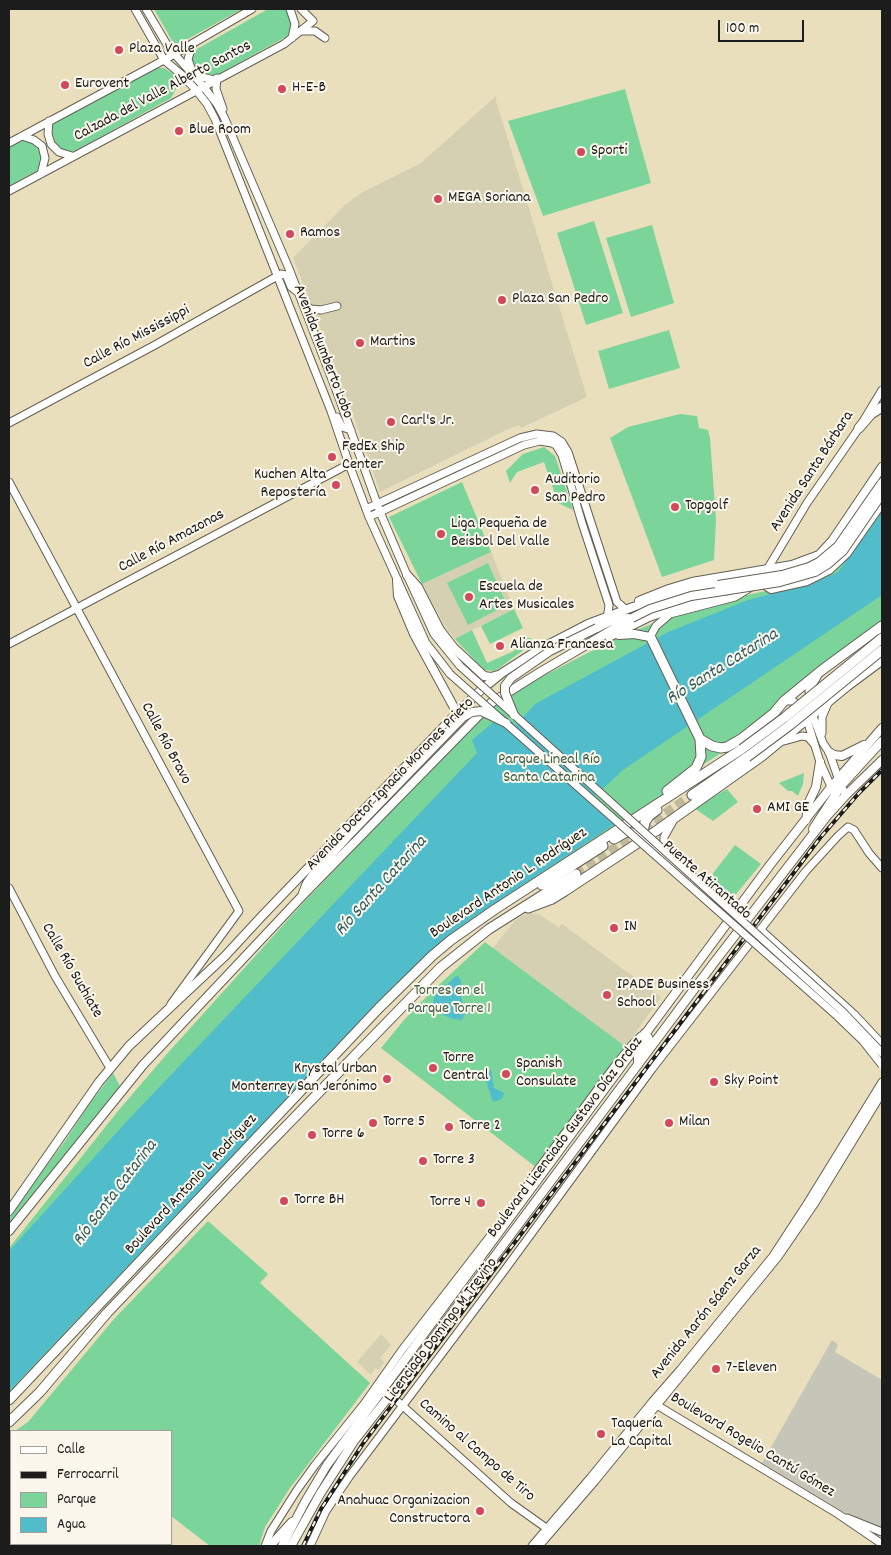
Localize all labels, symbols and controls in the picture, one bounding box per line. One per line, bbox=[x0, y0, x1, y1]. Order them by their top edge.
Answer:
scale bar bbox=[721, 10, 807, 42]
text: 100 m bbox=[726, 18, 759, 40]
street label: Calzada del Valle Alberto Santos bbox=[71, 37, 255, 147]
place label: Plaza Valle bbox=[129, 40, 195, 60]
marker: Plaza Valle bbox=[113, 44, 125, 56]
place label: Eurovent bbox=[75, 75, 129, 95]
marker: Eurovent bbox=[59, 79, 71, 91]
place label: H-E-B bbox=[292, 79, 326, 99]
marker: H-E-B bbox=[276, 83, 288, 95]
place label: Blue Room bbox=[189, 121, 251, 141]
marker: Blue Room bbox=[173, 125, 185, 137]
place label: Sporti bbox=[591, 142, 627, 162]
marker: Sporti bbox=[575, 146, 587, 158]
place label: MEGA Soriana bbox=[448, 189, 531, 209]
marker: MEGA Soriana bbox=[432, 193, 444, 205]
place label: Ramos bbox=[300, 224, 340, 244]
marker: Ramos bbox=[284, 228, 296, 240]
street label: Avenida Humberto Lobo bbox=[288, 282, 356, 422]
place label: Plaza San Pedro bbox=[512, 290, 608, 310]
marker: Plaza San Pedro bbox=[496, 294, 508, 306]
street label: Calle Río Mississippi bbox=[80, 302, 194, 374]
place label: Martins bbox=[370, 333, 416, 353]
marker: Martins bbox=[354, 337, 366, 349]
street label: Avenida Santa Bárbara bbox=[767, 408, 859, 536]
place label: Carl's Jr. bbox=[401, 412, 454, 432]
marker: Carl's Jr. bbox=[385, 416, 397, 428]
place label: FedEx Ship Center bbox=[342, 438, 405, 476]
marker: FedEx Ship Center bbox=[326, 451, 338, 463]
place label: Kuchen Alta Repostería bbox=[254, 466, 326, 504]
place label: Auditorio San Pedro bbox=[545, 471, 605, 509]
marker: Kuchen Alta Repostería bbox=[330, 479, 342, 491]
marker: Auditorio San Pedro bbox=[529, 484, 541, 496]
place label: Topgolf bbox=[685, 497, 728, 517]
marker: Topgolf bbox=[669, 501, 681, 513]
street label: Calle Río Amazonas bbox=[116, 506, 228, 578]
place label: Liga Pequeña de Beisbol Del Valle bbox=[451, 515, 549, 553]
marker: Liga Pequeña de Beisbol Del Valle bbox=[435, 528, 447, 540]
place label: Escuela de Artes Musicales bbox=[479, 578, 574, 616]
marker: Escuela de Artes Musicales bbox=[463, 591, 475, 603]
water label: Río Santa Catarina bbox=[663, 625, 783, 711]
place label: Alianza Francesa bbox=[510, 636, 613, 656]
marker: Alianza Francesa bbox=[494, 640, 506, 652]
street label: Avenida Doctor Ignacio Morones Prieto bbox=[303, 694, 479, 876]
street label: Calle Río Bravo bbox=[135, 700, 195, 788]
park label: Parque Lineal Río Santa Catarina bbox=[498, 751, 600, 789]
place label: AMI GE bbox=[767, 799, 809, 819]
marker: AMI GE bbox=[751, 803, 763, 815]
street label: Boulevard Antonio L. Rodríguez bbox=[427, 824, 591, 944]
water label: Río Santa Catarina bbox=[331, 832, 433, 942]
street label: Puente Atirantado bbox=[658, 837, 754, 925]
place label: IN bbox=[624, 918, 637, 938]
street label: Calle Río Suchiate bbox=[36, 920, 106, 1022]
marker: IN bbox=[608, 922, 620, 934]
place label: IPADE Business School bbox=[617, 976, 709, 1014]
park label: Torres en el Parque Torre 1 bbox=[407, 982, 491, 1020]
marker: IPADE Business School bbox=[601, 989, 613, 1001]
street label: Boulevard Licenciado Gustavo Díaz Ordaz bbox=[484, 1034, 648, 1242]
place label: Torre Central bbox=[443, 1049, 488, 1087]
place label: Spanish Consulate bbox=[516, 1055, 576, 1093]
place label: Krystal Urban Monterrey San Jerónimo bbox=[231, 1060, 377, 1098]
marker: Torre Central bbox=[427, 1062, 439, 1074]
marker: Spanish Consulate bbox=[500, 1068, 512, 1080]
place label: Sky Point bbox=[724, 1072, 778, 1092]
marker: Krystal Urban Monterrey San Jerónimo bbox=[381, 1073, 393, 1085]
marker: Sky Point bbox=[708, 1076, 720, 1088]
street label: Boulevard Antonio L. Rodríguez bbox=[122, 1111, 262, 1259]
place label: Torre 5 bbox=[383, 1113, 425, 1133]
place label: Milan bbox=[679, 1113, 710, 1133]
marker: Torre 5 bbox=[367, 1117, 379, 1129]
place label: Torre 2 bbox=[459, 1117, 501, 1137]
marker: Milan bbox=[663, 1117, 675, 1129]
marker: Torre 2 bbox=[443, 1121, 455, 1133]
place label: Torre 6 bbox=[322, 1125, 364, 1145]
marker: Torre 6 bbox=[306, 1129, 318, 1141]
water label: Río Santa Catarina bbox=[69, 1137, 163, 1251]
place label: Torre 3 bbox=[433, 1151, 475, 1171]
marker: Torre 3 bbox=[417, 1155, 429, 1167]
place label: Torre BH bbox=[294, 1191, 344, 1211]
place label: Torre 4 bbox=[430, 1193, 471, 1213]
marker: Torre BH bbox=[278, 1195, 290, 1207]
marker: Torre 4 bbox=[475, 1197, 487, 1209]
street label: Avenida Aarón Sáenz Garza bbox=[647, 1242, 767, 1384]
street label: Licenciado Domingo M Treviño bbox=[381, 1255, 503, 1407]
place label: 7-Eleven bbox=[726, 1359, 777, 1379]
marker: 7-Eleven bbox=[710, 1363, 722, 1375]
street label: Boulevard Rogelio Cantú Gómez bbox=[666, 1389, 838, 1503]
street label: Camino al Campo de Tiro bbox=[414, 1395, 538, 1507]
place label: Taquería La Capital bbox=[611, 1415, 672, 1453]
marker: Taquería La Capital bbox=[595, 1428, 607, 1440]
legend bbox=[10, 1430, 172, 1545]
text: Calle bbox=[57, 1439, 85, 1461]
text: Ferrocarril bbox=[57, 1464, 119, 1486]
text: Parque bbox=[57, 1489, 96, 1511]
place label: Anahuac Organizacion Constructora bbox=[337, 1492, 470, 1530]
marker: Anahuac Organizacion Constructora bbox=[474, 1505, 486, 1517]
text: Agua bbox=[57, 1514, 85, 1536]

